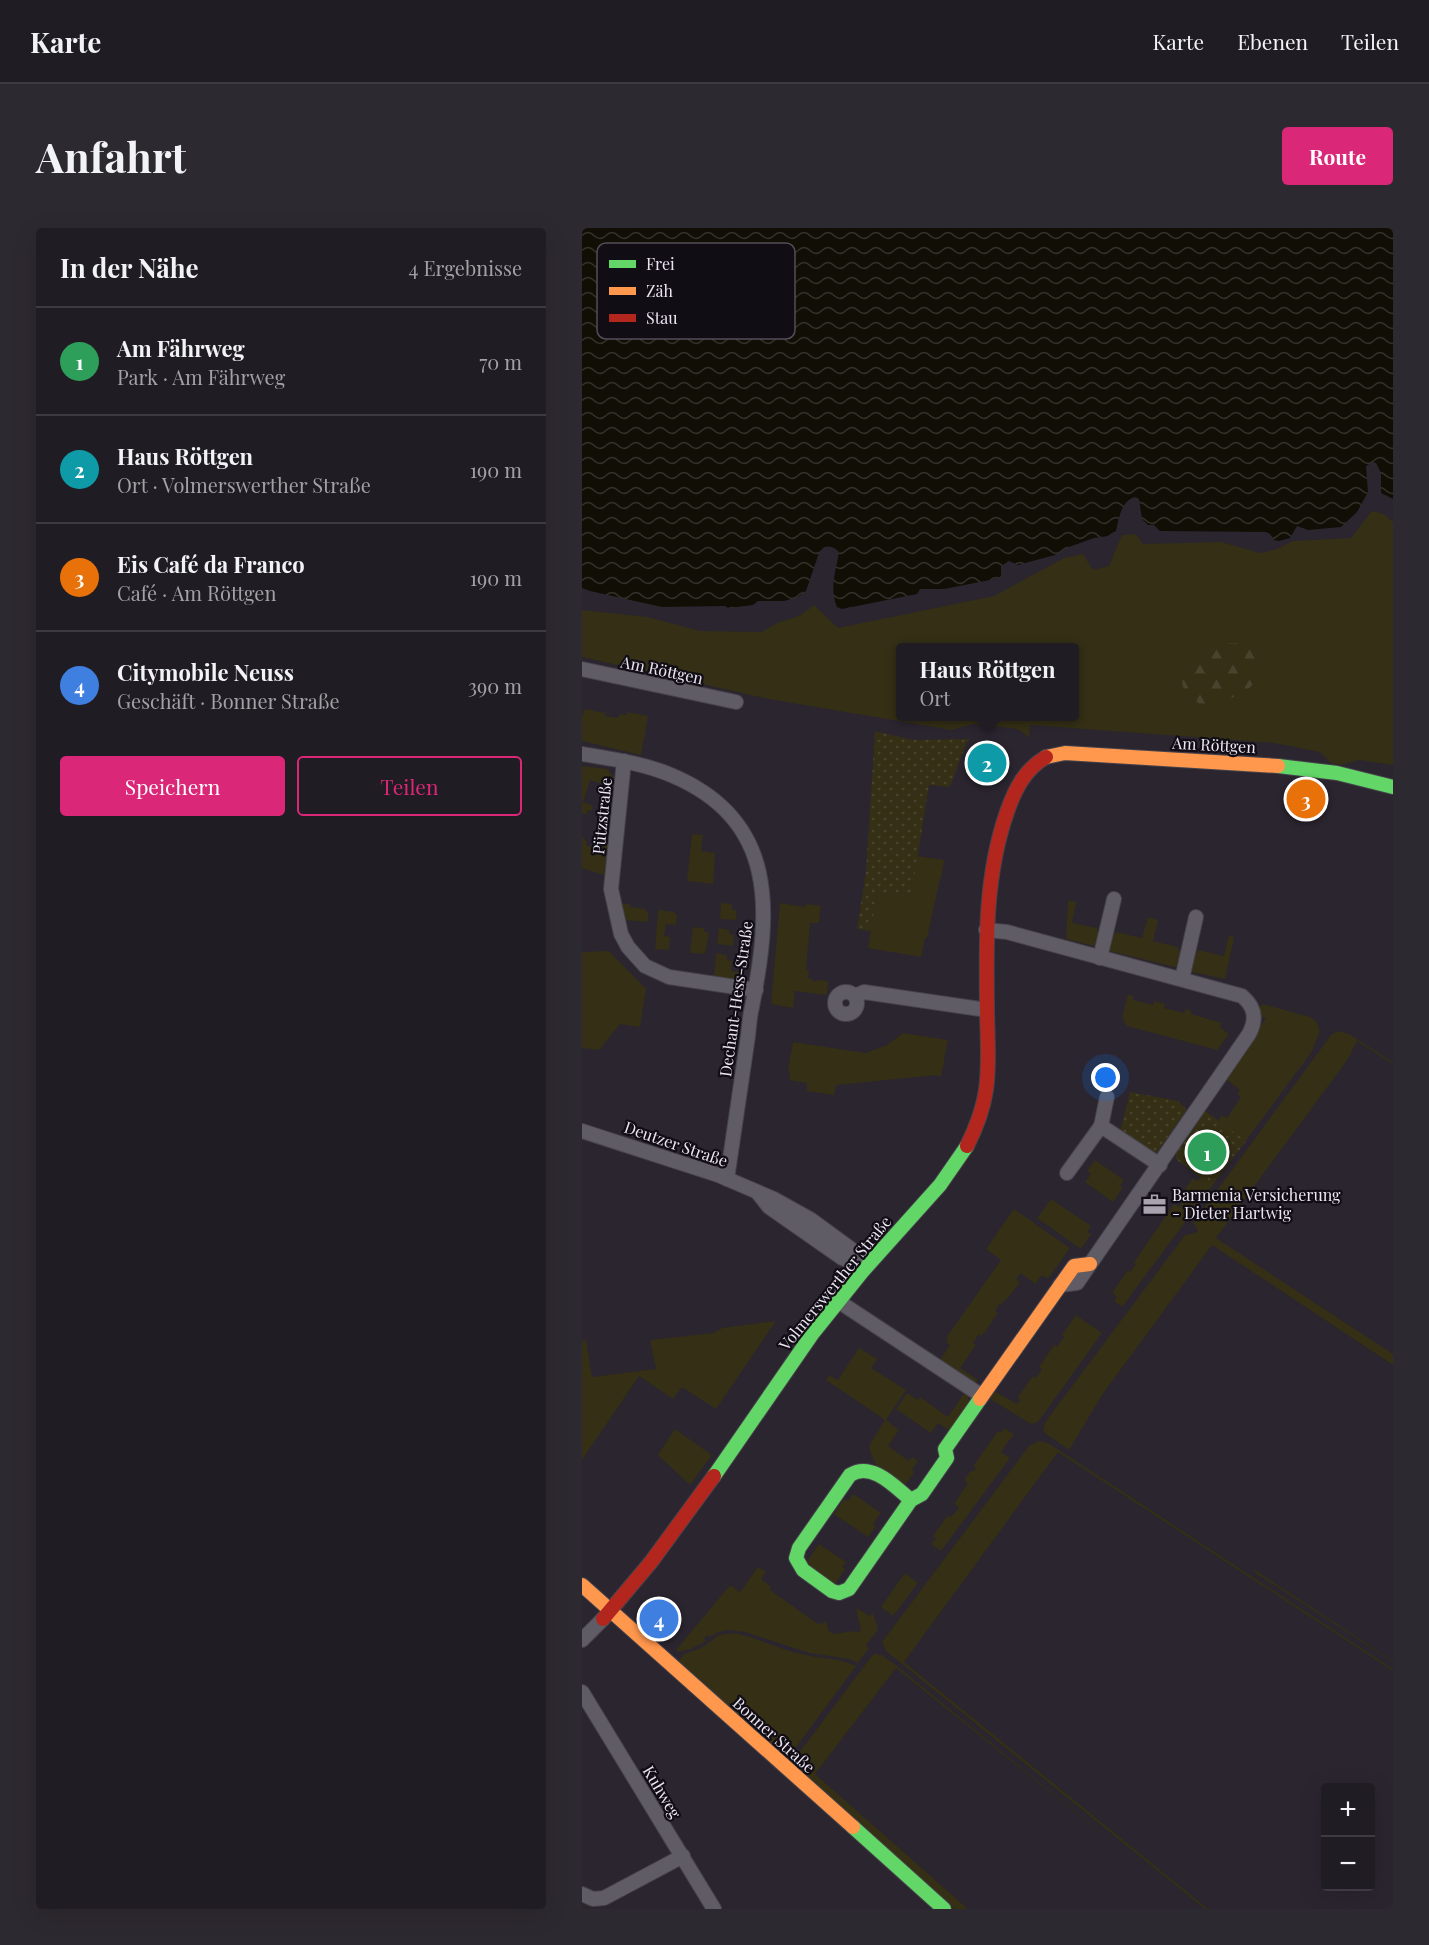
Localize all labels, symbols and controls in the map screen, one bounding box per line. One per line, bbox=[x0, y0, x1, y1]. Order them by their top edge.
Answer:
text: Karte bbox=[30, 23, 101, 60]
text: Karte bbox=[1153, 27, 1204, 55]
text: Ebenen bbox=[1237, 27, 1308, 55]
text: Teilen bbox=[1341, 27, 1399, 55]
button: Route bbox=[1282, 127, 1393, 185]
text: Anfahrt bbox=[36, 128, 186, 184]
legend bbox=[597, 243, 795, 339]
text: In der Nähe bbox=[60, 250, 199, 285]
text: Frei bbox=[646, 253, 675, 274]
text: 4 Ergebnisse bbox=[409, 254, 522, 281]
text: Zäh bbox=[646, 280, 673, 301]
text: Stau bbox=[646, 307, 678, 328]
text: Am Fährweg bbox=[117, 333, 245, 363]
text: 1 bbox=[76, 348, 83, 375]
text: 70 m bbox=[479, 348, 522, 375]
text: Park · Am Fährweg bbox=[117, 363, 285, 390]
text: Haus Röttgen bbox=[117, 441, 253, 471]
text: 2 bbox=[74, 456, 85, 483]
text: 190 m bbox=[470, 456, 522, 483]
text: Ort · Volmerswerther Straße bbox=[117, 471, 371, 498]
text: Eis Café da Franco bbox=[117, 549, 305, 579]
text: 3 bbox=[75, 564, 84, 591]
text: 190 m bbox=[470, 564, 522, 591]
text: Café · Am Röttgen bbox=[117, 579, 276, 606]
popup bbox=[896, 643, 1079, 721]
street label: Am Röttgen bbox=[618, 650, 706, 689]
text: Haus Röttgen bbox=[919, 654, 1056, 684]
text: Citymobile Neuss bbox=[117, 657, 294, 687]
text: 4 bbox=[74, 672, 85, 699]
text: 390 m bbox=[468, 672, 522, 699]
text: Ort bbox=[919, 684, 950, 711]
text: Geschäft · Bonner Straße bbox=[117, 687, 340, 714]
street label: Am Röttgen bbox=[1171, 732, 1257, 757]
pin: 2 bbox=[968, 740, 1006, 786]
button: Speichern bbox=[60, 756, 285, 816]
button: Teilen bbox=[297, 756, 522, 816]
street label: Pützstraße bbox=[587, 776, 616, 855]
pin: 3 bbox=[1286, 776, 1326, 822]
street label: Dechant-Hess-Straße bbox=[714, 920, 757, 1078]
your location bbox=[1091, 1063, 1120, 1092]
street label: Deutzer Straße bbox=[622, 1116, 731, 1171]
pin: 1 bbox=[1188, 1130, 1226, 1174]
place label: Barmenia Versicherung - Dieter Hartwig bbox=[1172, 1184, 1341, 1223]
office icon: Barmenia Versicherung - Dieter Hartwig bbox=[1141, 1191, 1167, 1217]
street label: Volmerswerther Straße bbox=[773, 1211, 895, 1355]
pin: 4 bbox=[640, 1596, 679, 1642]
street label: Bonner Straße bbox=[729, 1692, 820, 1777]
street label: Kuhweg bbox=[639, 1762, 687, 1822]
map controls bbox=[1321, 1783, 1375, 1891]
button: + bbox=[1321, 1783, 1375, 1837]
button: − bbox=[1321, 1837, 1375, 1891]

